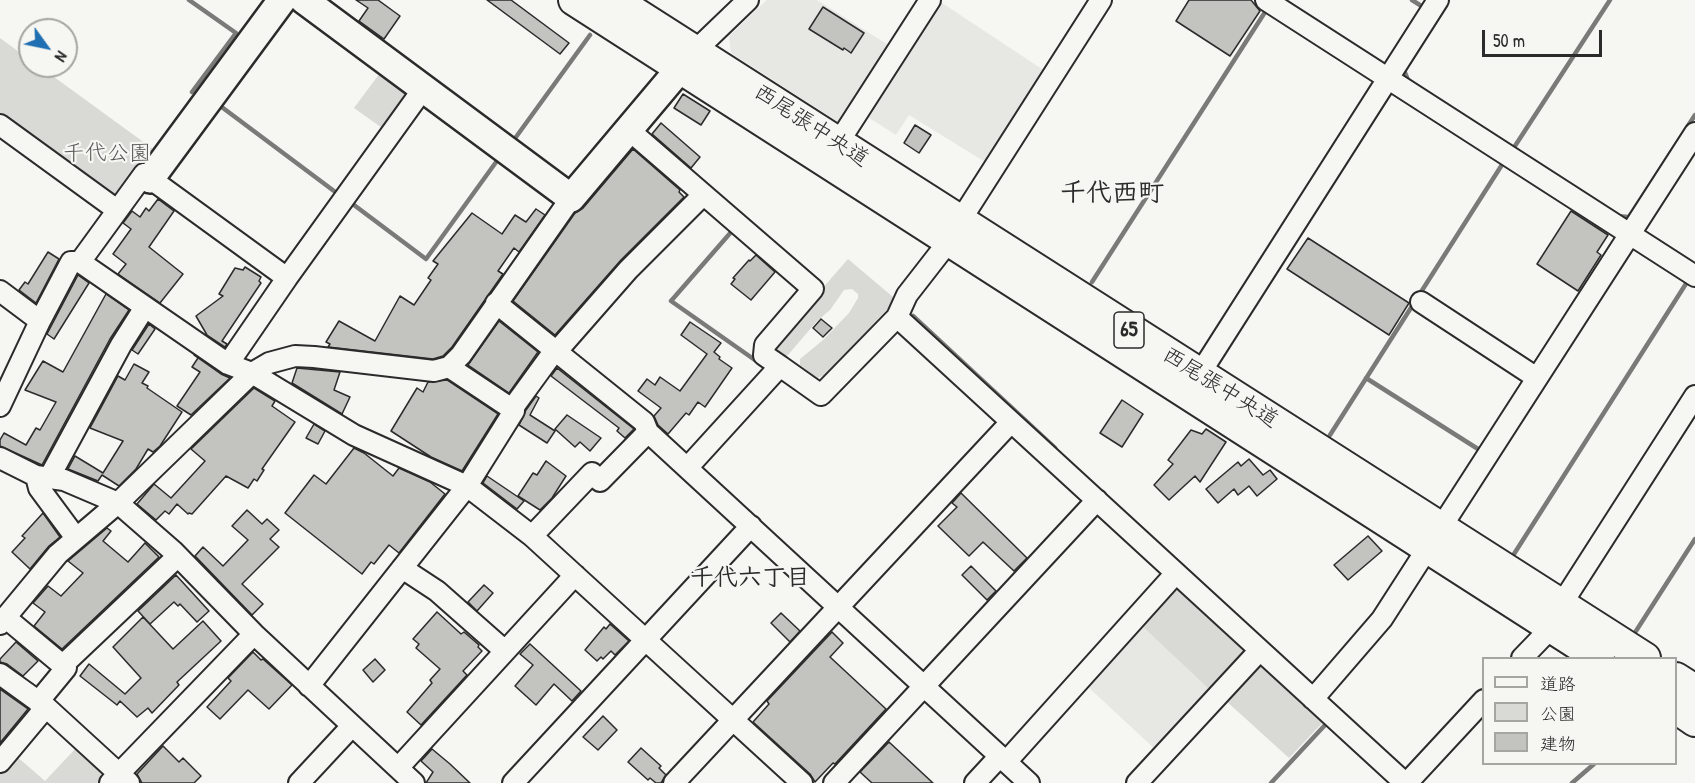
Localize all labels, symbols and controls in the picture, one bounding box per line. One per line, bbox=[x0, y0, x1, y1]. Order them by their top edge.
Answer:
north arrow bbox=[18, 18, 78, 78]
scale bar bbox=[1485, 18, 1605, 56]
text: 50 m bbox=[1493, 28, 1525, 53]
text: N bbox=[50, 47, 73, 66]
street label: 西尾張中央道 bbox=[748, 79, 874, 173]
park label: 千代公園 bbox=[63, 141, 151, 167]
district label: 千代西町 bbox=[1060, 178, 1164, 210]
road number: 65 bbox=[1114, 312, 1144, 348]
street label: 西尾張中央道 bbox=[1157, 342, 1283, 434]
district label: 千代六丁目 bbox=[690, 565, 810, 593]
legend bbox=[1482, 657, 1677, 765]
text: 道路 bbox=[1540, 671, 1576, 696]
text: 公園 bbox=[1540, 701, 1576, 726]
text: 建物 bbox=[1540, 731, 1576, 756]

